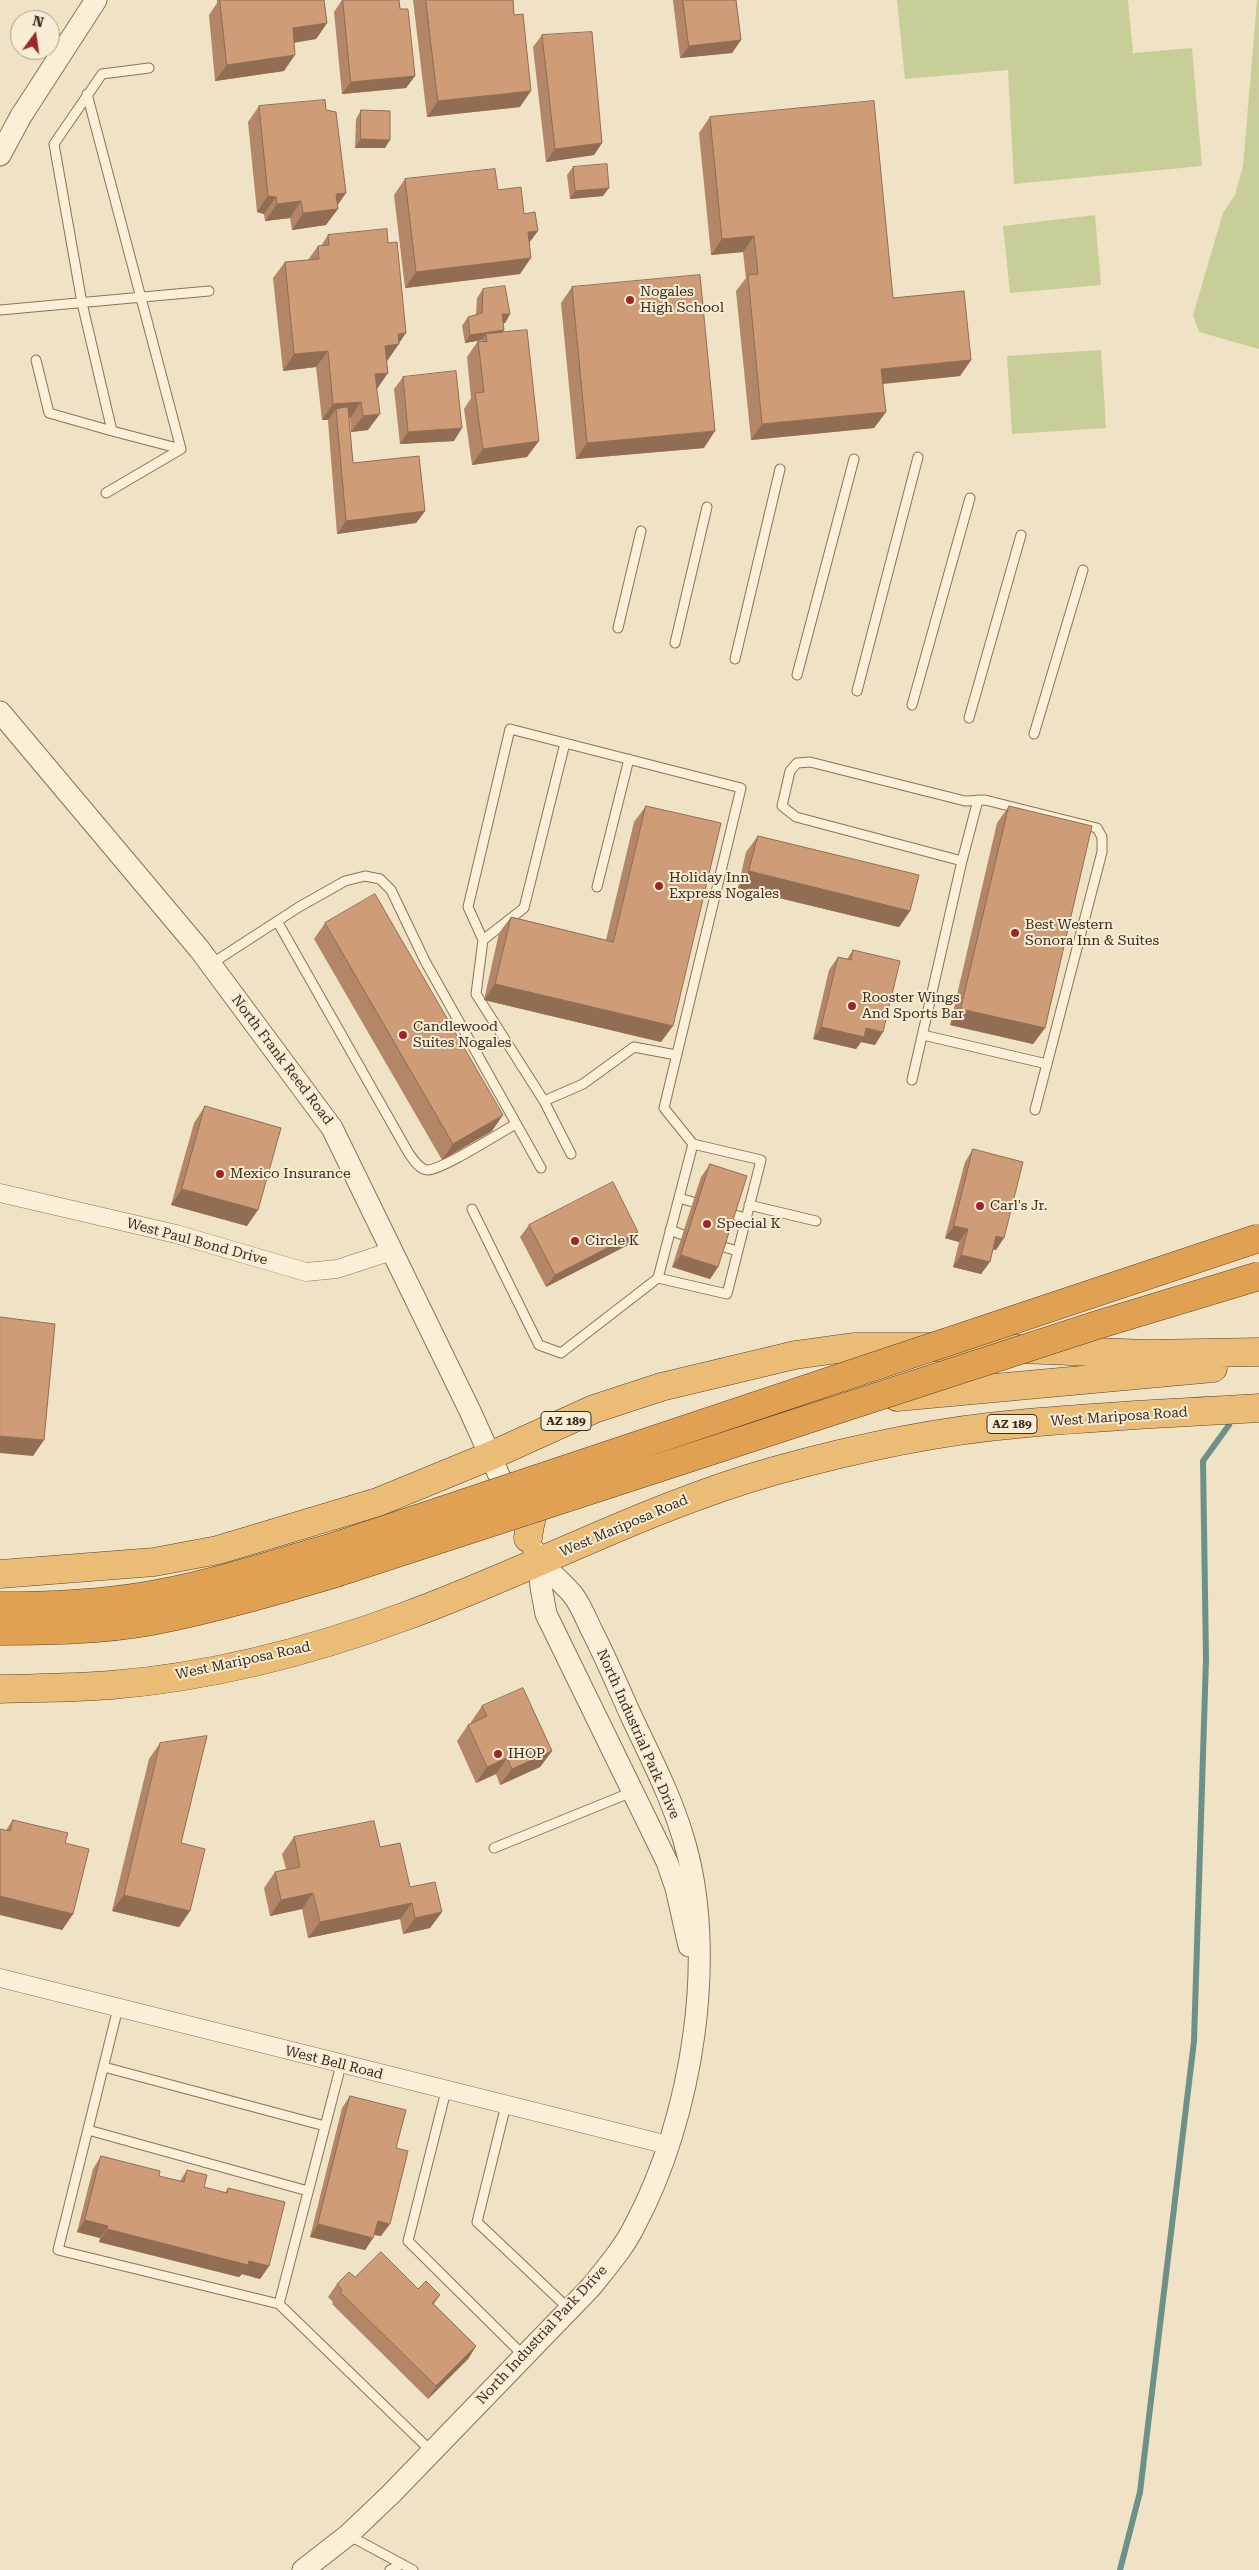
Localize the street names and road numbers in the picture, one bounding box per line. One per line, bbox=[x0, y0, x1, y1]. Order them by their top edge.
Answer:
street label: North Frank Reed Road bbox=[228, 992, 336, 1128]
street label: West Paul Bond Drive bbox=[125, 1215, 269, 1269]
street label: West Mariposa Road bbox=[1050, 1404, 1188, 1430]
road number: AZ 189 bbox=[541, 1412, 591, 1430]
road number: AZ 189 bbox=[987, 1415, 1037, 1434]
street label: West Mariposa Road bbox=[557, 1491, 691, 1561]
street label: West Mariposa Road bbox=[174, 1638, 312, 1684]
street label: North Industrial Park Drive bbox=[593, 1647, 683, 1821]
street label: West Bell Road bbox=[283, 2043, 385, 2083]
street label: North Industrial Park Drive bbox=[473, 2262, 611, 2408]

